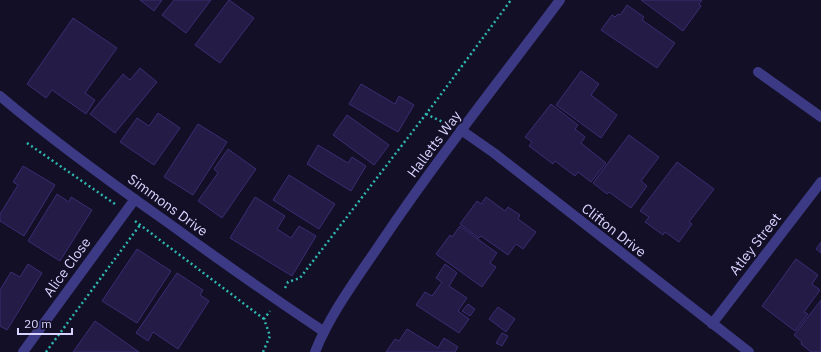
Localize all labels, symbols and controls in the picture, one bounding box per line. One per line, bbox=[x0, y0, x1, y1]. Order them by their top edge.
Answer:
street label: Halletts Way bbox=[403, 107, 465, 181]
street label: Simmons Drive bbox=[124, 170, 212, 240]
street label: Clifton Drive bbox=[578, 199, 650, 261]
street label: Atley Street bbox=[725, 209, 785, 279]
street label: Alice Close bbox=[39, 234, 95, 300]
scale bar bbox=[18, 310, 72, 336]
text: 20 m bbox=[24, 316, 52, 331]

